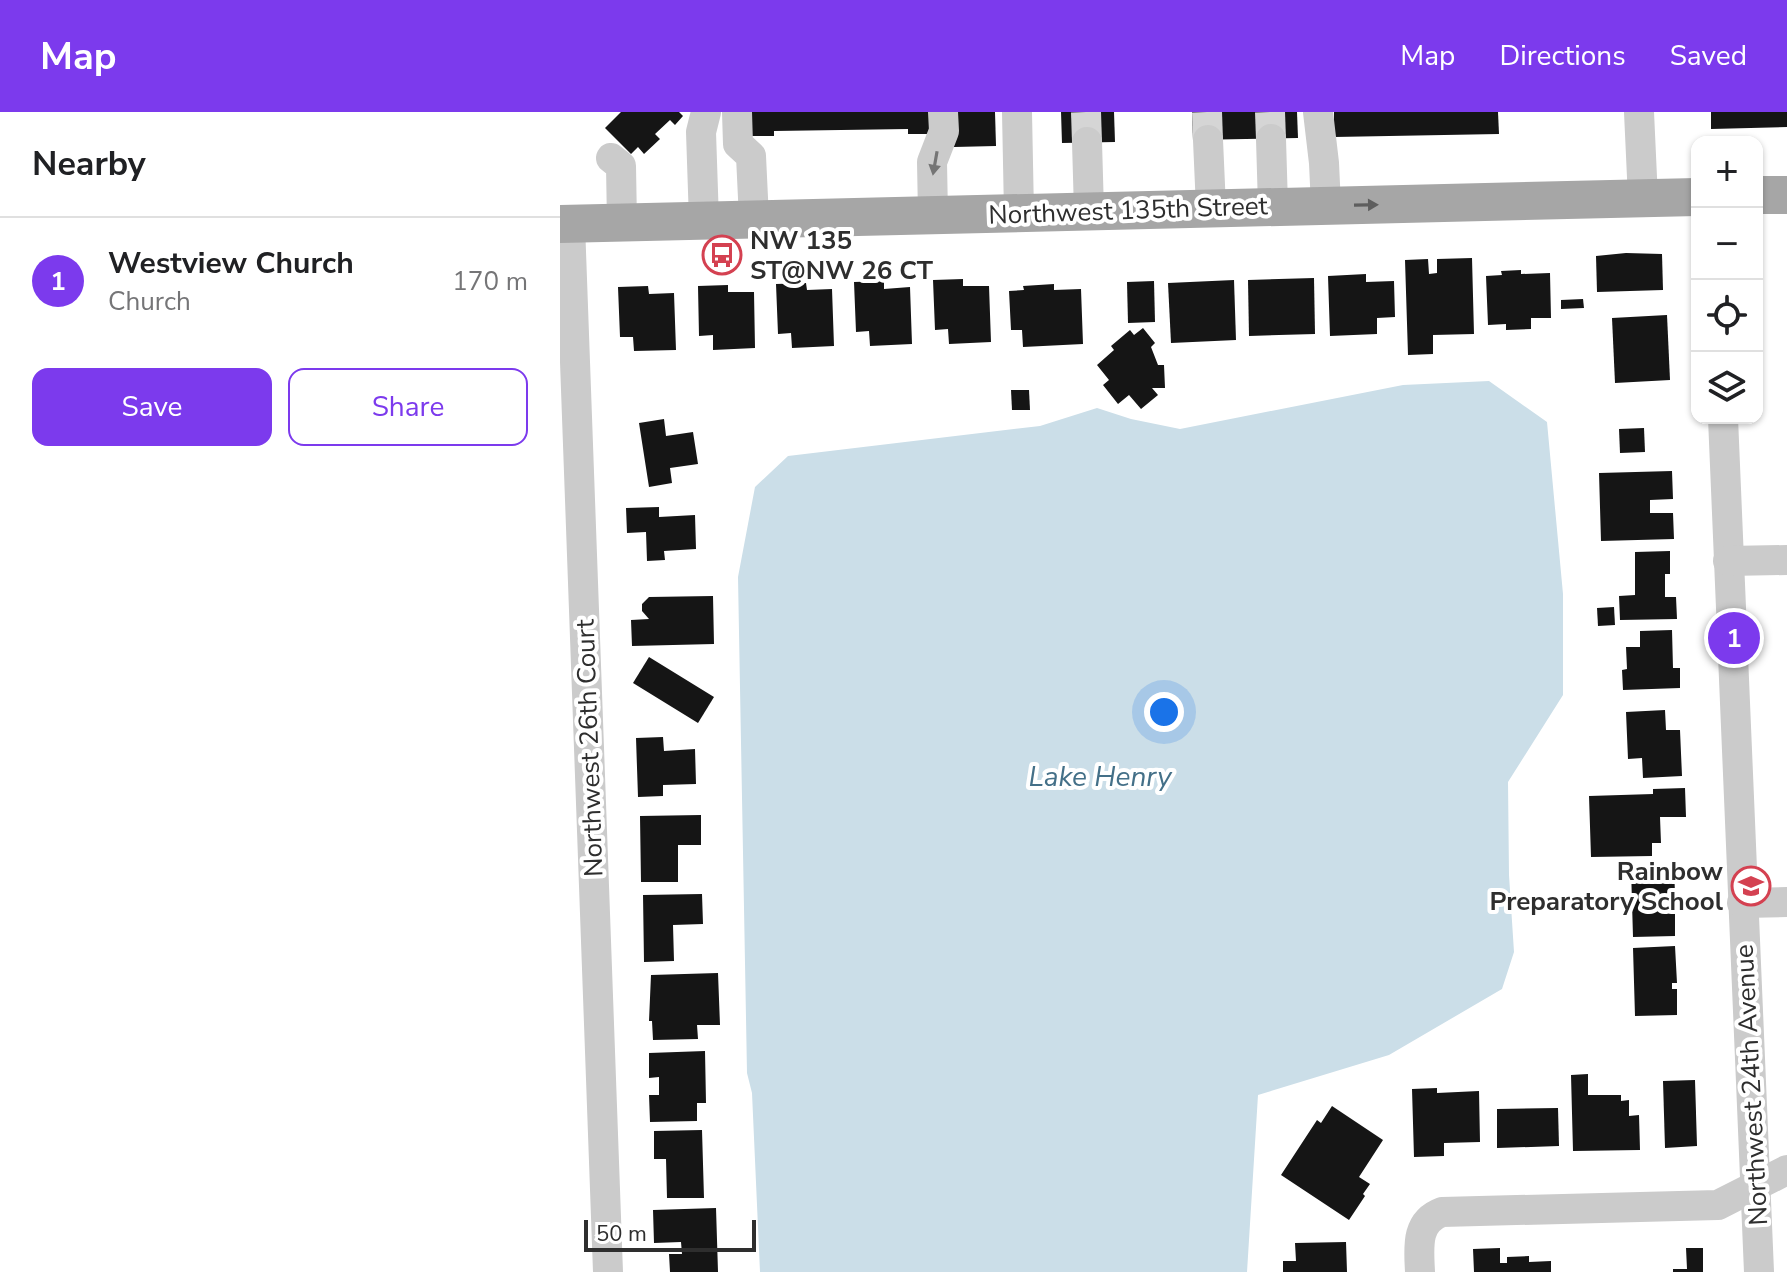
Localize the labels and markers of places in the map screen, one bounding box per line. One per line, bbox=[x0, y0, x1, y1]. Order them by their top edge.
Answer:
place label: NW 135 ST@NW 26 CT bbox=[750, 223, 934, 288]
bus stop icon: NW 135 ST@NW 26 CT bbox=[701, 234, 743, 276]
pin: 1 bbox=[1708, 608, 1760, 668]
place label: Rainbow Preparatory School bbox=[1489, 854, 1724, 919]
school or university icon: Rainbow Preparatory School bbox=[1730, 865, 1772, 907]

